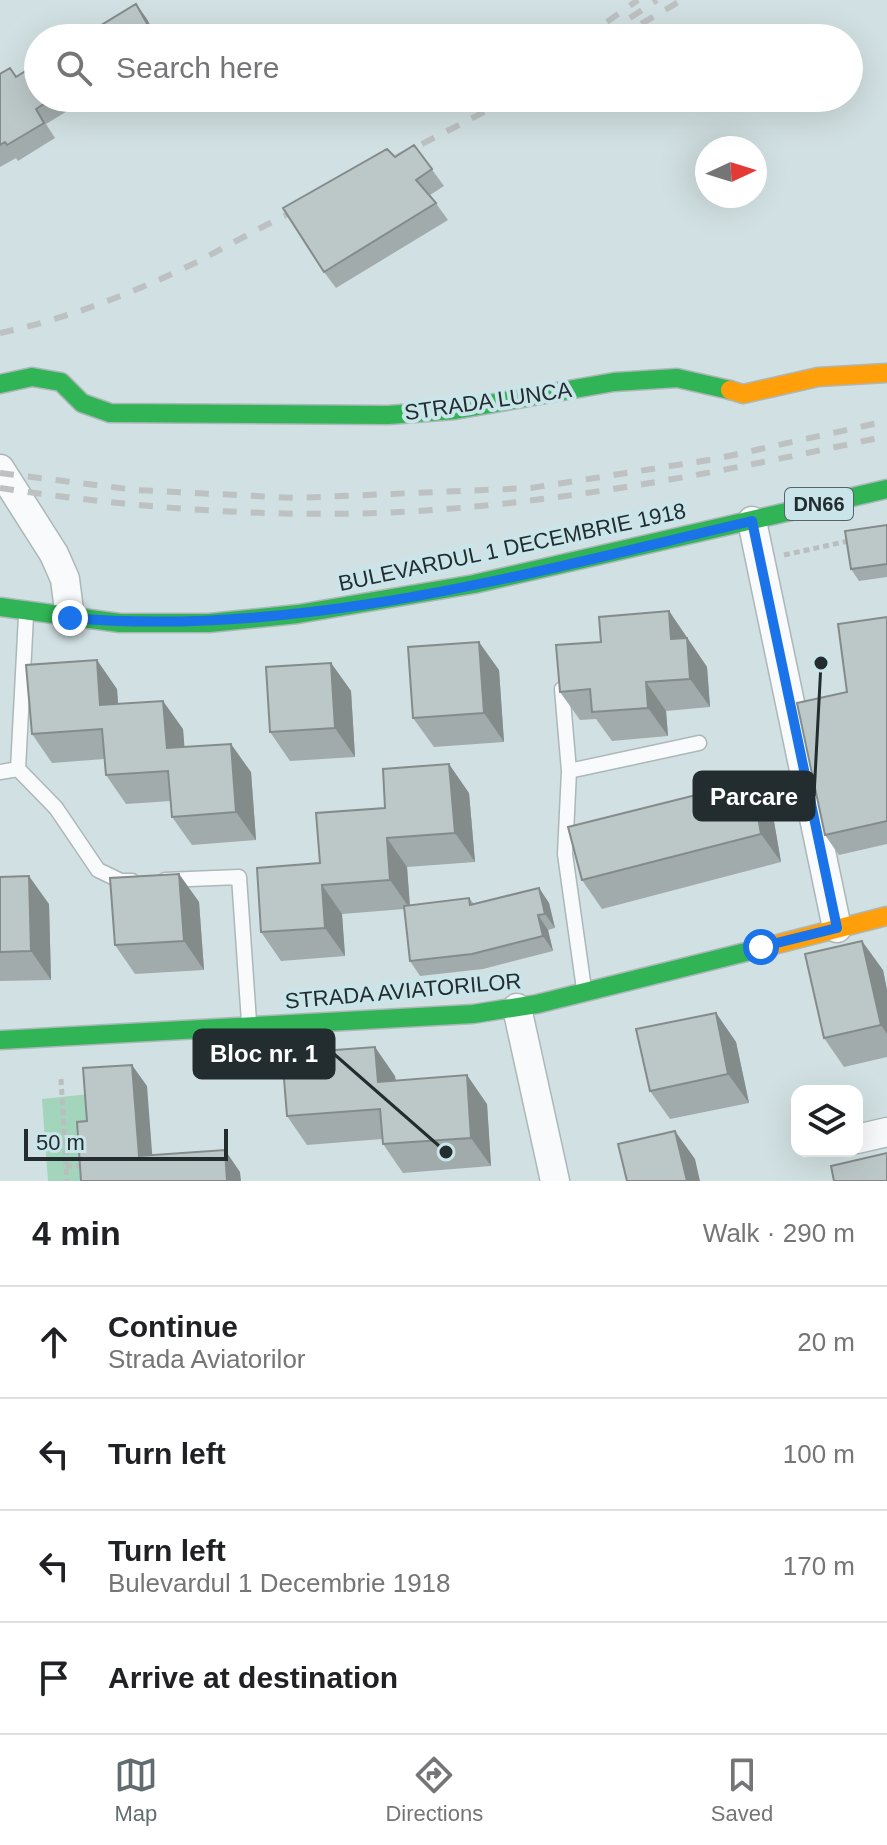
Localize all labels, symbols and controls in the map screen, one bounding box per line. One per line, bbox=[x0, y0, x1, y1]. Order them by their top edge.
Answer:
search box bbox=[24, 24, 863, 112]
icon: search bbox=[52, 46, 96, 90]
text: Search here bbox=[116, 51, 279, 84]
north arrow bbox=[695, 136, 767, 208]
street label: STRADA LUNCA bbox=[403, 377, 574, 425]
road number: DN66 bbox=[785, 488, 853, 520]
street label: BULEVARDUL 1 DECEMBRIE 1918 bbox=[336, 498, 688, 596]
route end bbox=[52, 600, 88, 636]
callout: Parcare bbox=[694, 772, 814, 820]
text: Parcare bbox=[710, 783, 798, 810]
route start bbox=[743, 929, 779, 965]
street label: STRADA AVIATORILOR bbox=[284, 968, 522, 1014]
callout: Bloc nr. 1 bbox=[194, 1030, 334, 1078]
text: Bloc nr. 1 bbox=[210, 1040, 318, 1067]
map controls bbox=[791, 1085, 863, 1157]
button: layers bbox=[791, 1085, 863, 1157]
scale bar bbox=[24, 1125, 228, 1161]
text: 50 m bbox=[36, 1130, 85, 1155]
text: 4 min bbox=[32, 1214, 121, 1252]
text: Walk · 290 m bbox=[703, 1218, 855, 1248]
text: Continue bbox=[108, 1310, 238, 1343]
icon: ahead bbox=[32, 1320, 76, 1364]
text: 20 m bbox=[797, 1327, 855, 1357]
text: Strada Aviatorilor bbox=[108, 1344, 306, 1374]
icon: left bbox=[32, 1432, 76, 1476]
text: Turn left bbox=[108, 1437, 226, 1470]
text: 100 m bbox=[783, 1439, 855, 1469]
text: Turn left bbox=[108, 1534, 226, 1567]
icon: left bbox=[32, 1544, 76, 1588]
text: 170 m bbox=[783, 1551, 855, 1581]
text: Bulevardul 1 Decembrie 1918 bbox=[108, 1568, 451, 1598]
icon: arrive bbox=[32, 1656, 76, 1700]
text: Arrive at destination bbox=[108, 1661, 398, 1694]
tab: Map bbox=[114, 1753, 158, 1827]
tab: Directions bbox=[385, 1753, 483, 1827]
tab: Saved bbox=[711, 1753, 773, 1827]

